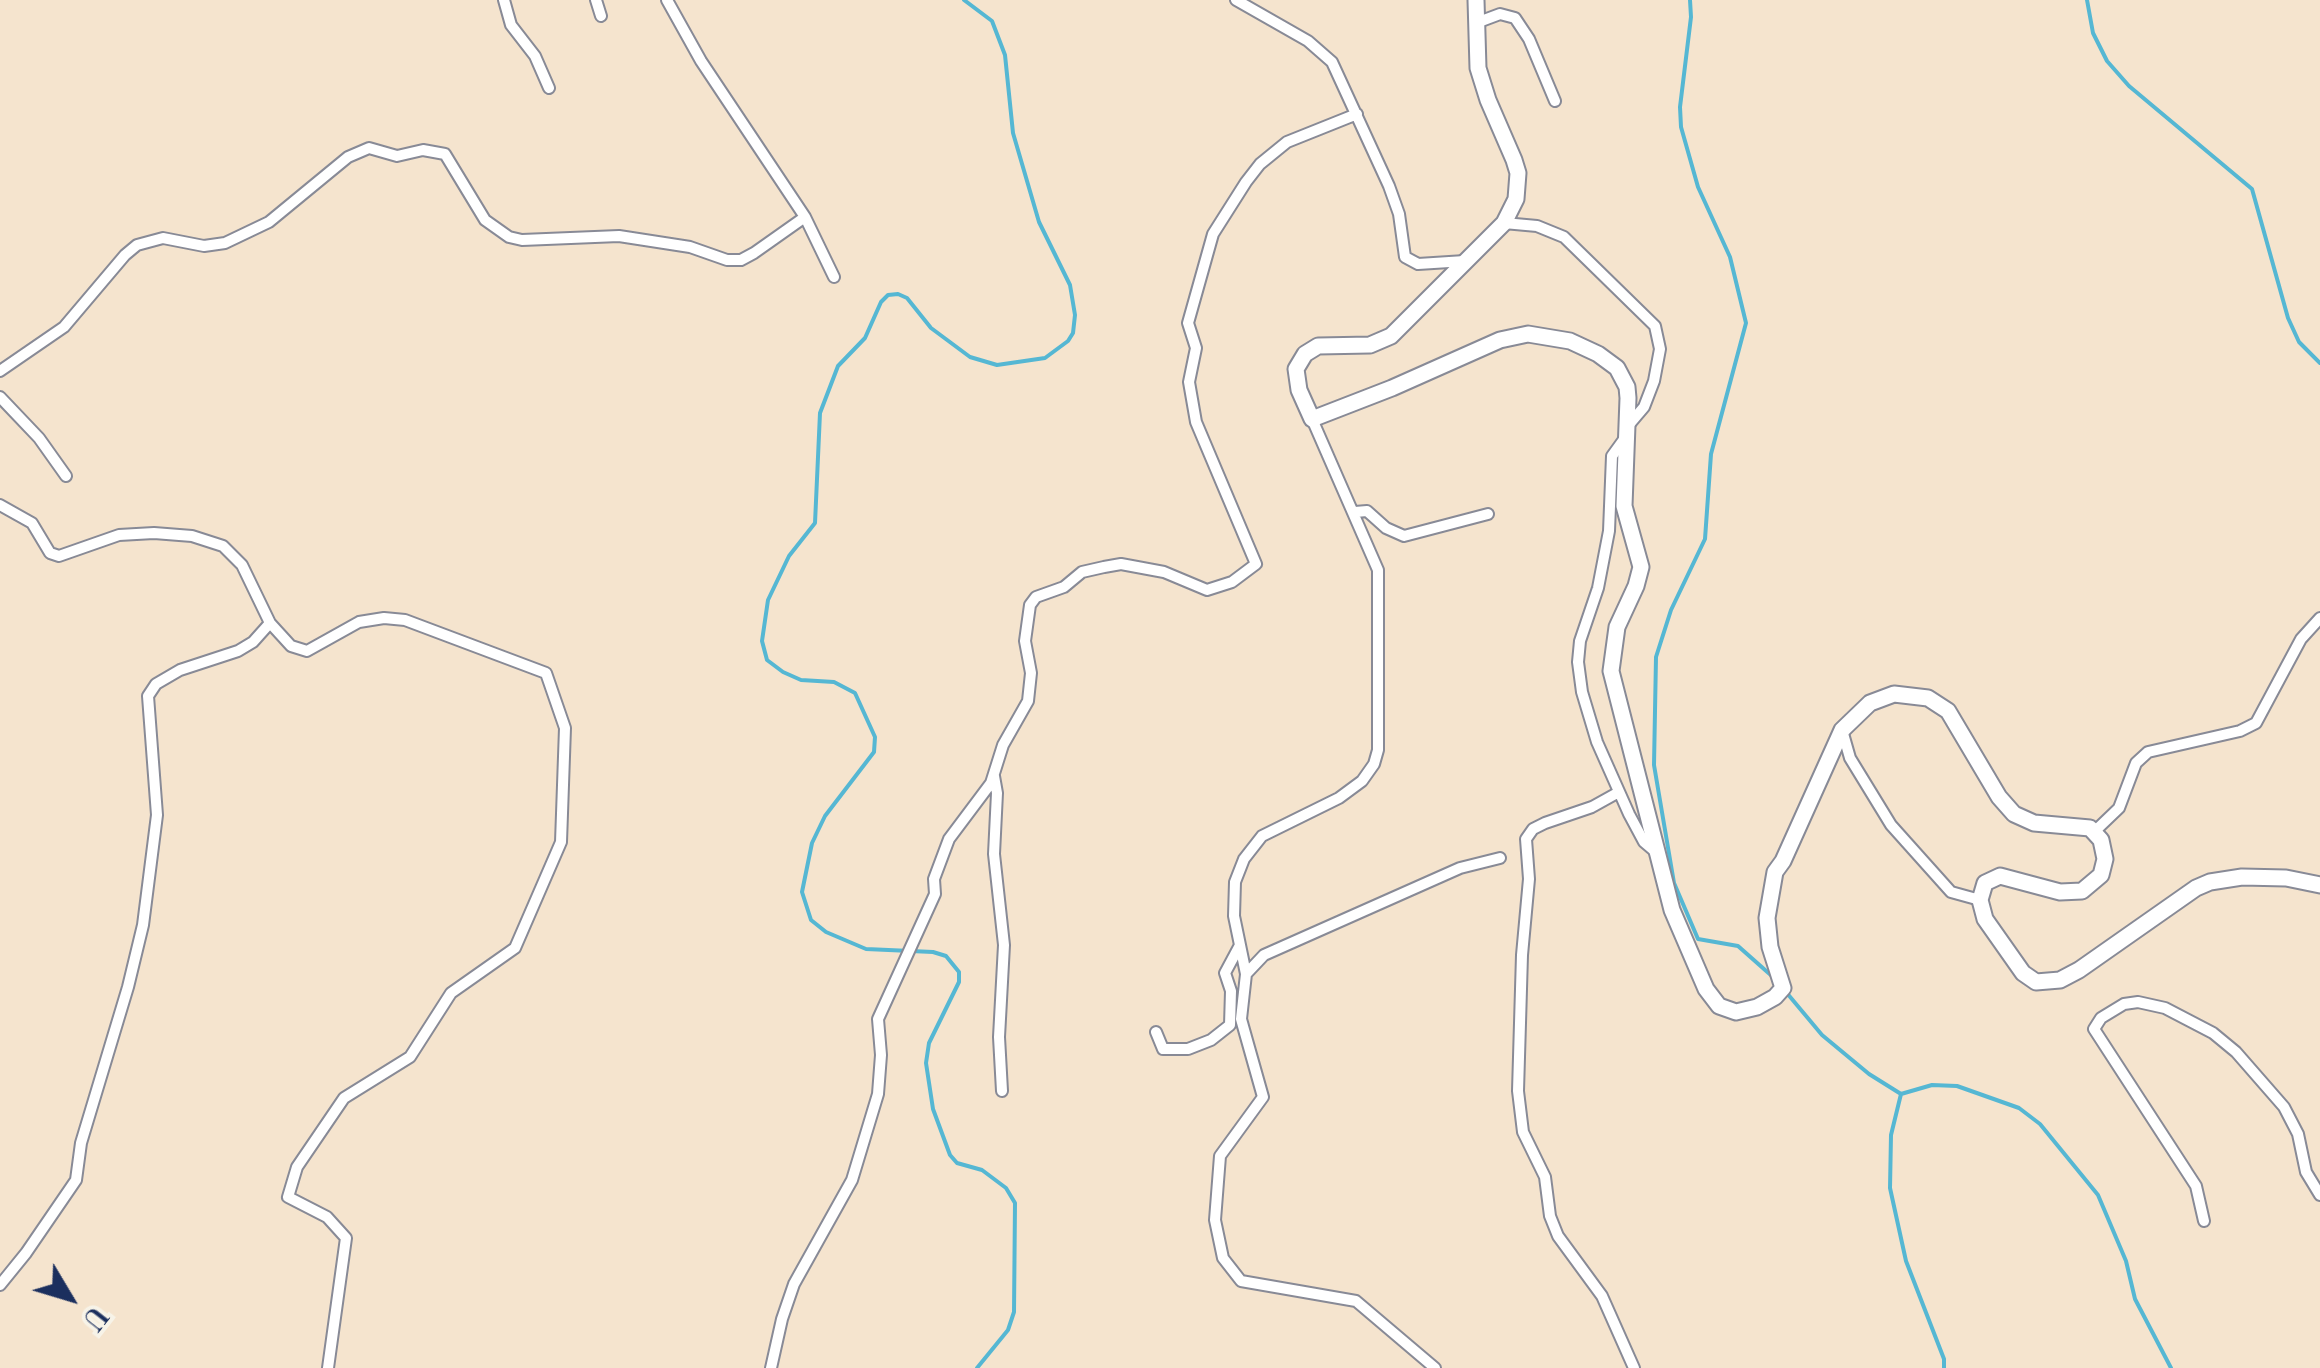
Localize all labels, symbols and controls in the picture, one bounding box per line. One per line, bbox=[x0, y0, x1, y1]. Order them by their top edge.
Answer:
north arrow bbox=[20, 1248, 120, 1348]
text: U bbox=[76, 1299, 112, 1334]

